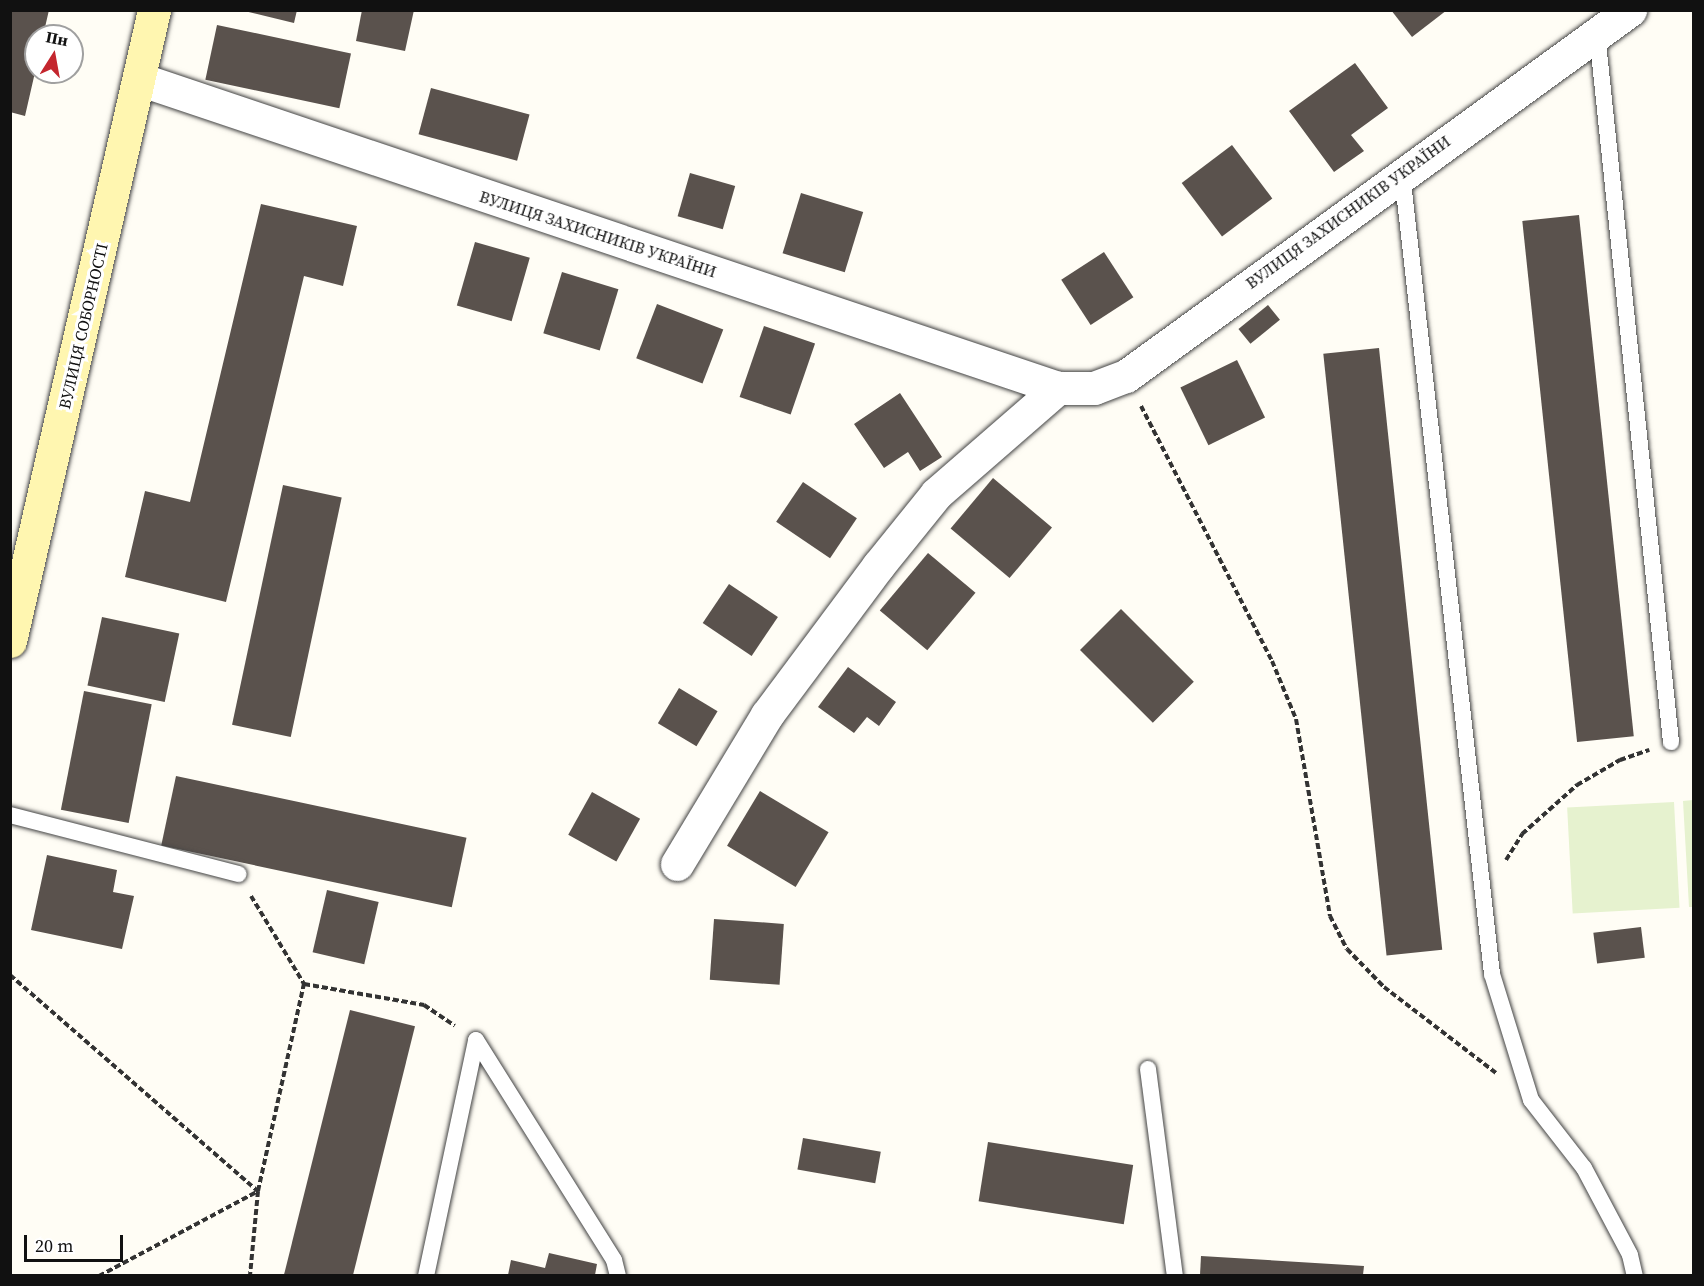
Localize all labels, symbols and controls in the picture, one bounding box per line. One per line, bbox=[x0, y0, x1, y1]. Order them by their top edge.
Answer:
north arrow bbox=[24, 24, 84, 84]
text: Пн bbox=[44, 25, 70, 51]
street label: ВУЛИЦЯ ЗАХИСНИКІВ УКРАЇНИ bbox=[1242, 131, 1454, 293]
street label: ВУЛИЦЯ ЗАХИСНИКІВ УКРАЇНИ bbox=[477, 187, 719, 281]
street label: ВУЛИЦЯ СОБОРНОСТІ bbox=[55, 241, 111, 411]
scale bar bbox=[27, 1223, 126, 1261]
text: 20 m bbox=[35, 1233, 73, 1258]

